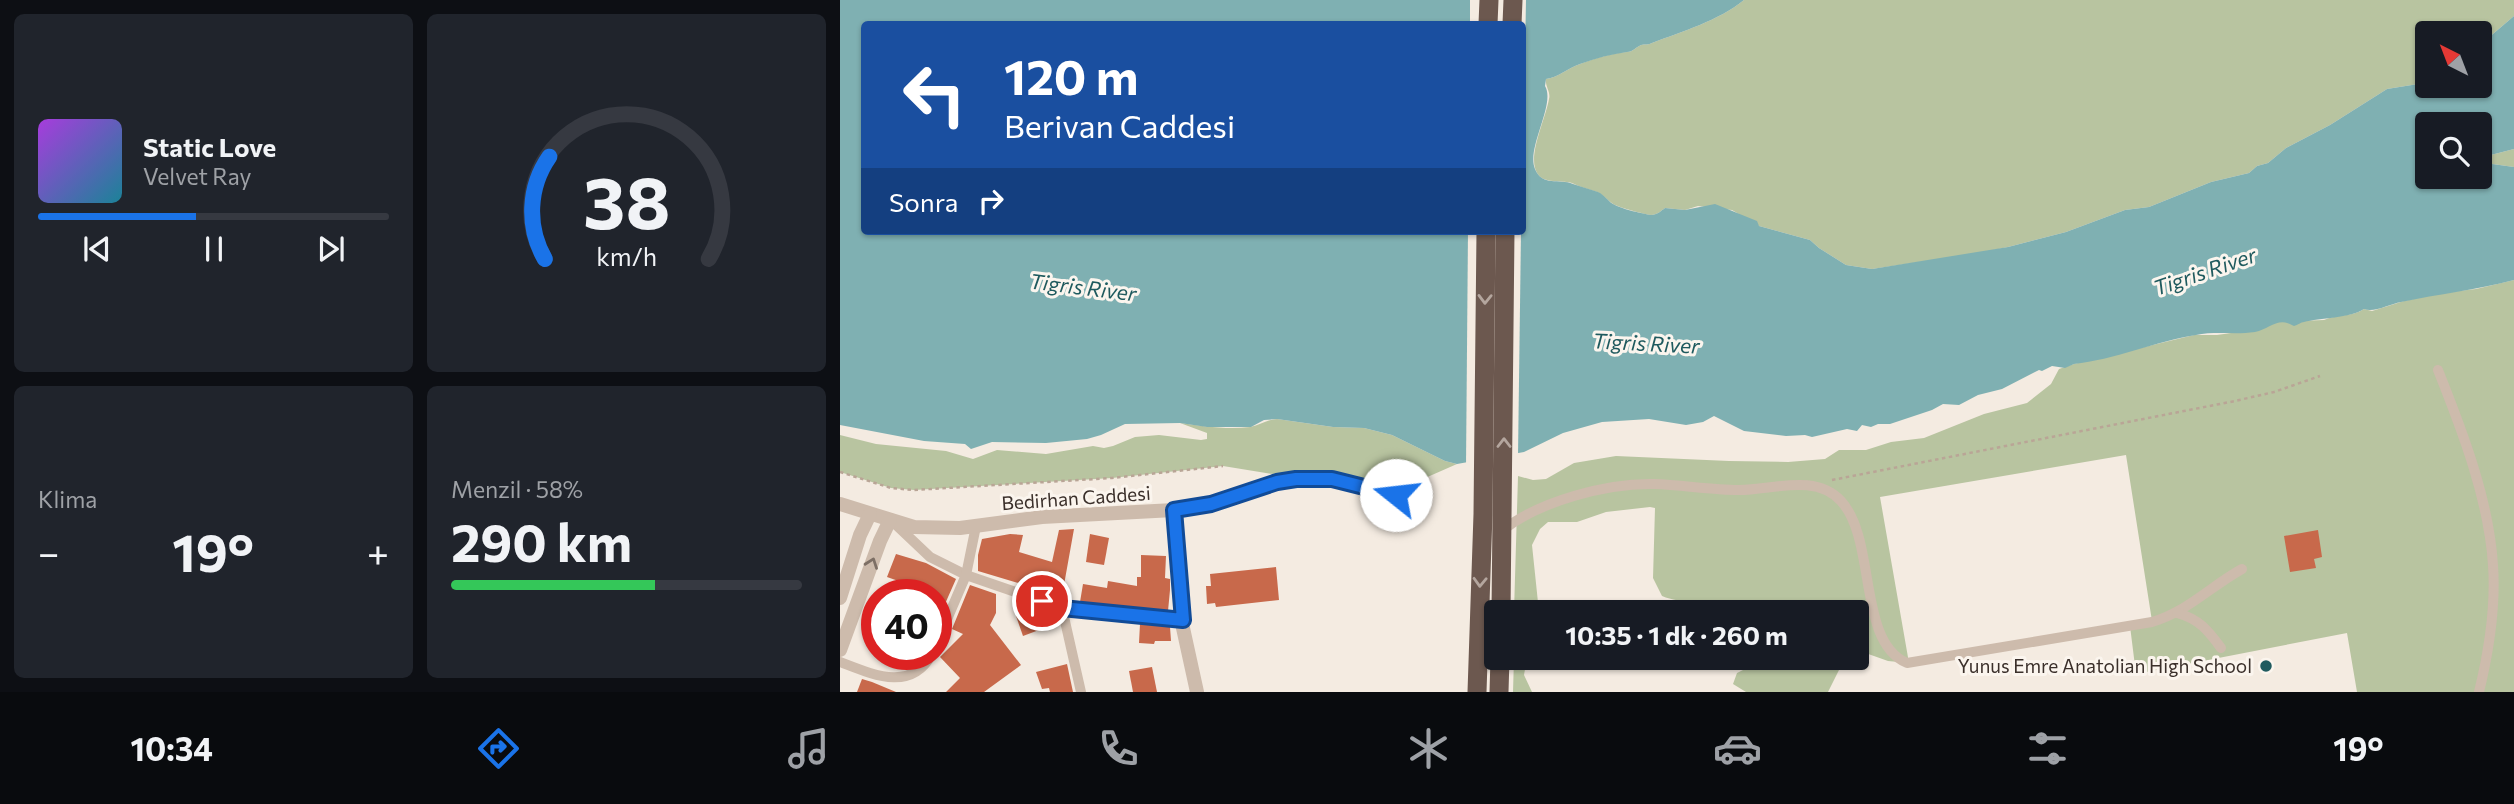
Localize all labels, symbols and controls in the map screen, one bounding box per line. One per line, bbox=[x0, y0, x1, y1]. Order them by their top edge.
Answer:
north arrow bbox=[2415, 21, 2492, 98]
map controls bbox=[2415, 21, 2492, 189]
text: 120 m bbox=[1004, 45, 1138, 105]
icon: left bbox=[889, 49, 980, 140]
text: Berivan Caddesi bbox=[1004, 105, 1235, 145]
button: search bbox=[2415, 112, 2492, 189]
text: Static Love bbox=[143, 131, 276, 162]
text: 38 bbox=[583, 156, 670, 245]
text: Velvet Ray bbox=[143, 162, 251, 190]
icon: right bbox=[972, 182, 1010, 220]
text: Sonra bbox=[889, 186, 958, 217]
icon: previous bbox=[78, 230, 116, 268]
icon: pause bbox=[195, 230, 233, 268]
icon: next bbox=[312, 230, 350, 268]
text: km/h bbox=[596, 241, 657, 271]
water label: Tigris River bbox=[2150, 241, 2260, 300]
water label: Tigris River bbox=[1029, 268, 1138, 306]
one-way arrow bbox=[1477, 294, 1493, 305]
water label: Tigris River bbox=[1592, 327, 1701, 358]
one-way arrow bbox=[1496, 437, 1512, 447]
position arrow bbox=[1359, 458, 1433, 532]
text: Menzil · 58% bbox=[451, 475, 583, 503]
street label: Bedirhan Caddesi bbox=[1001, 481, 1151, 514]
text: Klima bbox=[38, 485, 97, 513]
text: 290 km bbox=[451, 509, 632, 573]
text: 19° bbox=[172, 519, 254, 583]
text: − bbox=[38, 528, 60, 575]
text: + bbox=[367, 528, 389, 575]
one-way arrow bbox=[864, 557, 878, 569]
pin bbox=[1012, 571, 1072, 631]
one-way arrow bbox=[1473, 577, 1488, 588]
speed limit sign: 40 bbox=[861, 579, 952, 670]
icon: arrive bbox=[1023, 582, 1061, 620]
text: 10:35 · 1 dk · 260 m bbox=[1565, 619, 1788, 650]
place label: Yunus Emre Anatolian High School bbox=[1958, 654, 2252, 677]
marker: Yunus Emre Anatolian High School bbox=[2258, 658, 2274, 674]
icon: directions bbox=[474, 724, 523, 773]
icon: music bbox=[784, 724, 833, 773]
icon: phone bbox=[1094, 724, 1143, 773]
icon: climate bbox=[1404, 724, 1453, 773]
icon: car bbox=[1713, 724, 1762, 773]
icon: filters bbox=[2023, 724, 2072, 773]
text: 10:34 bbox=[130, 728, 213, 768]
text: 19° bbox=[2333, 728, 2384, 768]

